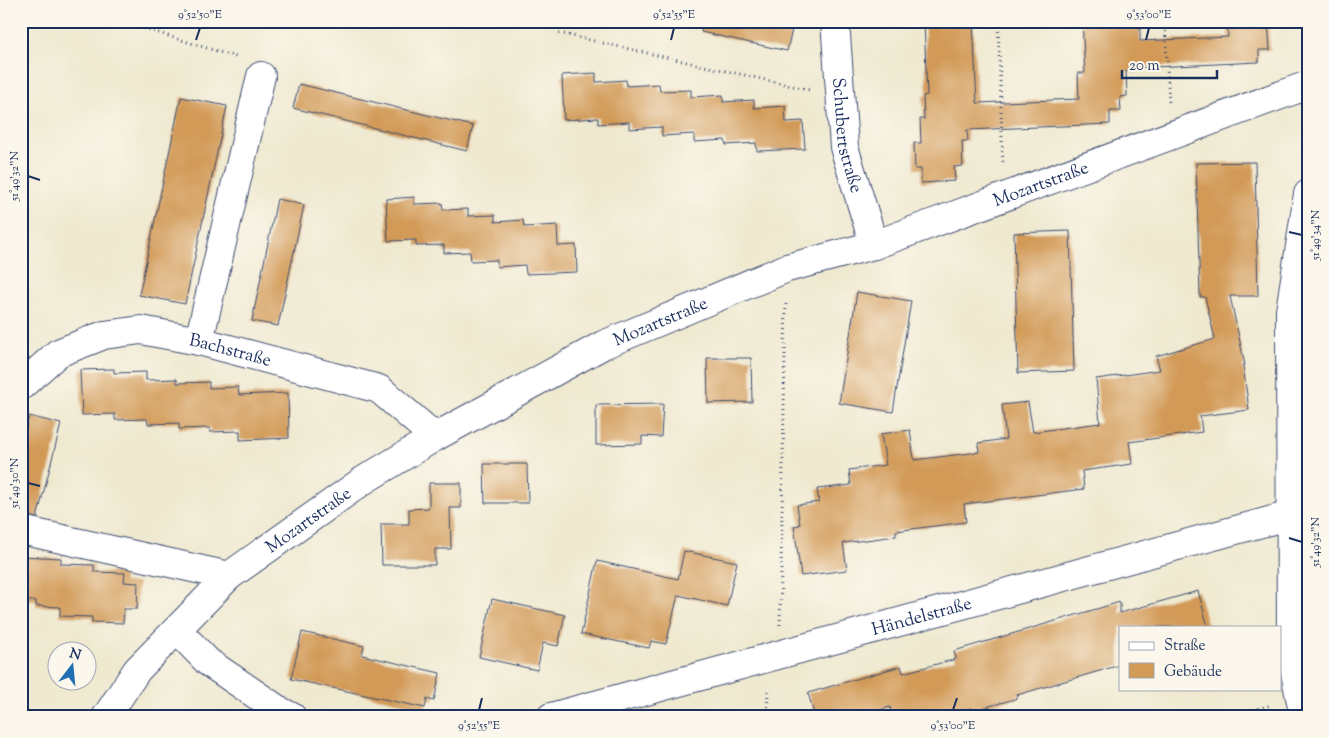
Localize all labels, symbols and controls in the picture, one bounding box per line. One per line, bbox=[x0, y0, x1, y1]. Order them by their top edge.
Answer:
text: 9°52'50"E bbox=[178, 6, 223, 24]
text: 9°52'55"E bbox=[653, 6, 696, 24]
text: 9°53'00"E bbox=[1127, 6, 1172, 24]
scale bar bbox=[1122, 48, 1216, 80]
text: 20 m bbox=[1129, 56, 1160, 77]
street label: Schubertstraße bbox=[824, 77, 868, 196]
text: 51°49'32"N bbox=[6, 151, 24, 202]
street label: Mozartstraße bbox=[990, 156, 1093, 215]
text: 51°49'34"N bbox=[1307, 209, 1325, 261]
street label: Mozartstraße bbox=[610, 292, 712, 354]
street label: Bachstraße bbox=[187, 328, 274, 375]
text: 51°49'30"N bbox=[6, 457, 24, 509]
street label: Mozartstraße bbox=[261, 482, 358, 561]
text: 51°49'32"N bbox=[1307, 517, 1325, 568]
street label: Händelstraße bbox=[869, 592, 975, 644]
legend bbox=[1119, 626, 1282, 690]
text: Straße bbox=[1164, 636, 1206, 657]
north arrow bbox=[48, 640, 98, 690]
text: N bbox=[67, 644, 83, 667]
text: Gebäude bbox=[1164, 662, 1222, 683]
text: 9°52'55"E bbox=[458, 717, 501, 735]
text: 9°53'00"E bbox=[931, 717, 976, 735]

